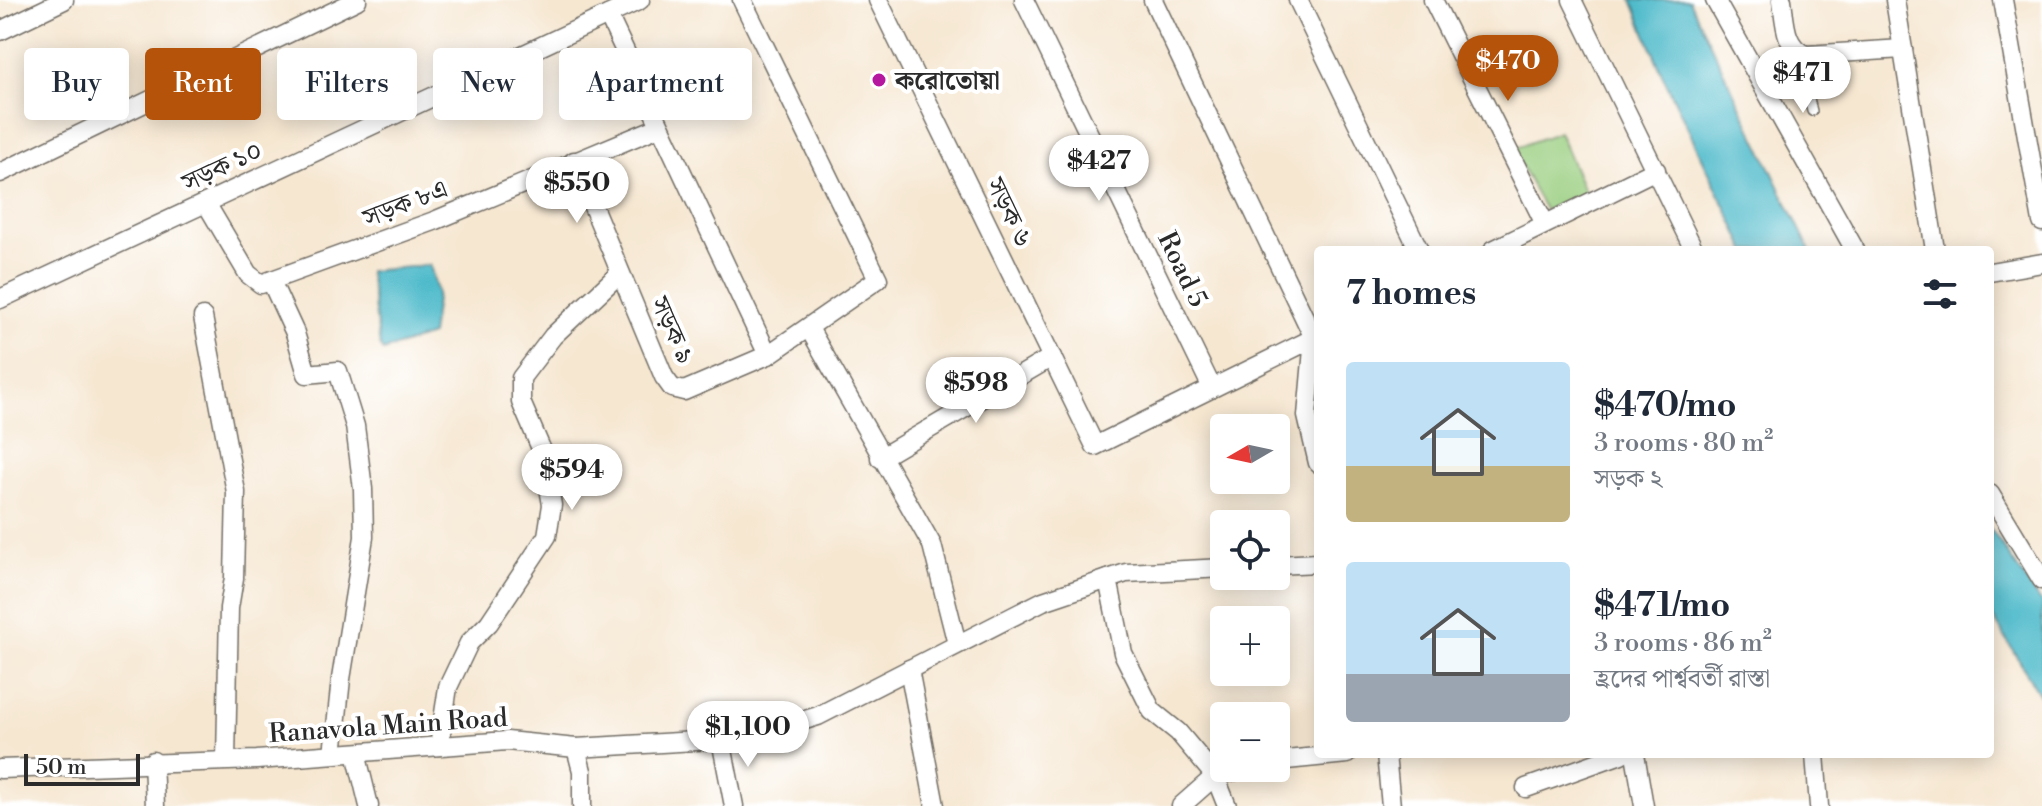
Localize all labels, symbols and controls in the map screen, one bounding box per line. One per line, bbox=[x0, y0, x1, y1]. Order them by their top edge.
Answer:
pin: $470 bbox=[1461, 35, 1555, 103]
text: $470 bbox=[1475, 45, 1541, 77]
pin: $471 bbox=[1756, 47, 1850, 115]
chip: Buy bbox=[24, 48, 129, 120]
chip: Rent bbox=[145, 48, 261, 120]
chip: Filters bbox=[277, 48, 417, 120]
chip: New bbox=[433, 48, 543, 120]
chip: Apartment bbox=[559, 48, 752, 120]
text: $471 bbox=[1773, 57, 1833, 89]
place label: করোতোয়া bbox=[894, 65, 1000, 97]
marker: করোতোয়া bbox=[870, 71, 888, 89]
street label: সড়ক ১০ bbox=[176, 134, 268, 200]
pin: $427 bbox=[1052, 135, 1146, 203]
text: $427 bbox=[1067, 145, 1131, 177]
pin: $550 bbox=[530, 157, 624, 225]
text: $550 bbox=[544, 167, 610, 199]
street label: সড়ক ৬ bbox=[978, 172, 1040, 252]
street label: সড়ক ৮এ bbox=[358, 173, 452, 235]
street label: Road 5 bbox=[1150, 226, 1214, 312]
icon: filters bbox=[1918, 272, 1962, 316]
text: 7 homes bbox=[1346, 273, 1476, 315]
street label: সড়ক ৯ bbox=[643, 291, 701, 369]
pin: $598 bbox=[929, 357, 1023, 425]
text: $598 bbox=[944, 367, 1008, 399]
text: $470/mo bbox=[1594, 385, 1737, 427]
icon: home bbox=[1410, 394, 1506, 490]
north arrow bbox=[1210, 414, 1290, 494]
map controls bbox=[1210, 414, 1290, 782]
text: 3 rooms · 80 m² bbox=[1594, 427, 1773, 459]
pin: $594 bbox=[525, 444, 619, 512]
text: $594 bbox=[539, 454, 605, 486]
text: সড়ক ২ bbox=[1594, 463, 1662, 495]
button: locate bbox=[1210, 510, 1290, 590]
text: $471/mo bbox=[1594, 585, 1730, 627]
icon: home bbox=[1410, 594, 1506, 690]
button: + bbox=[1210, 606, 1290, 686]
text: 3 rooms · 86 m² bbox=[1594, 627, 1772, 659]
text: হ্রদের পার্শ্ববর্তী রাস্তা bbox=[1594, 663, 1770, 695]
pin: $1,100 bbox=[683, 701, 813, 769]
street label: Ranavola Main Road bbox=[268, 702, 509, 750]
button: − bbox=[1210, 702, 1290, 782]
text: $1,100 bbox=[705, 711, 791, 743]
scale bar bbox=[24, 750, 140, 786]
text: 50 m bbox=[36, 754, 87, 781]

